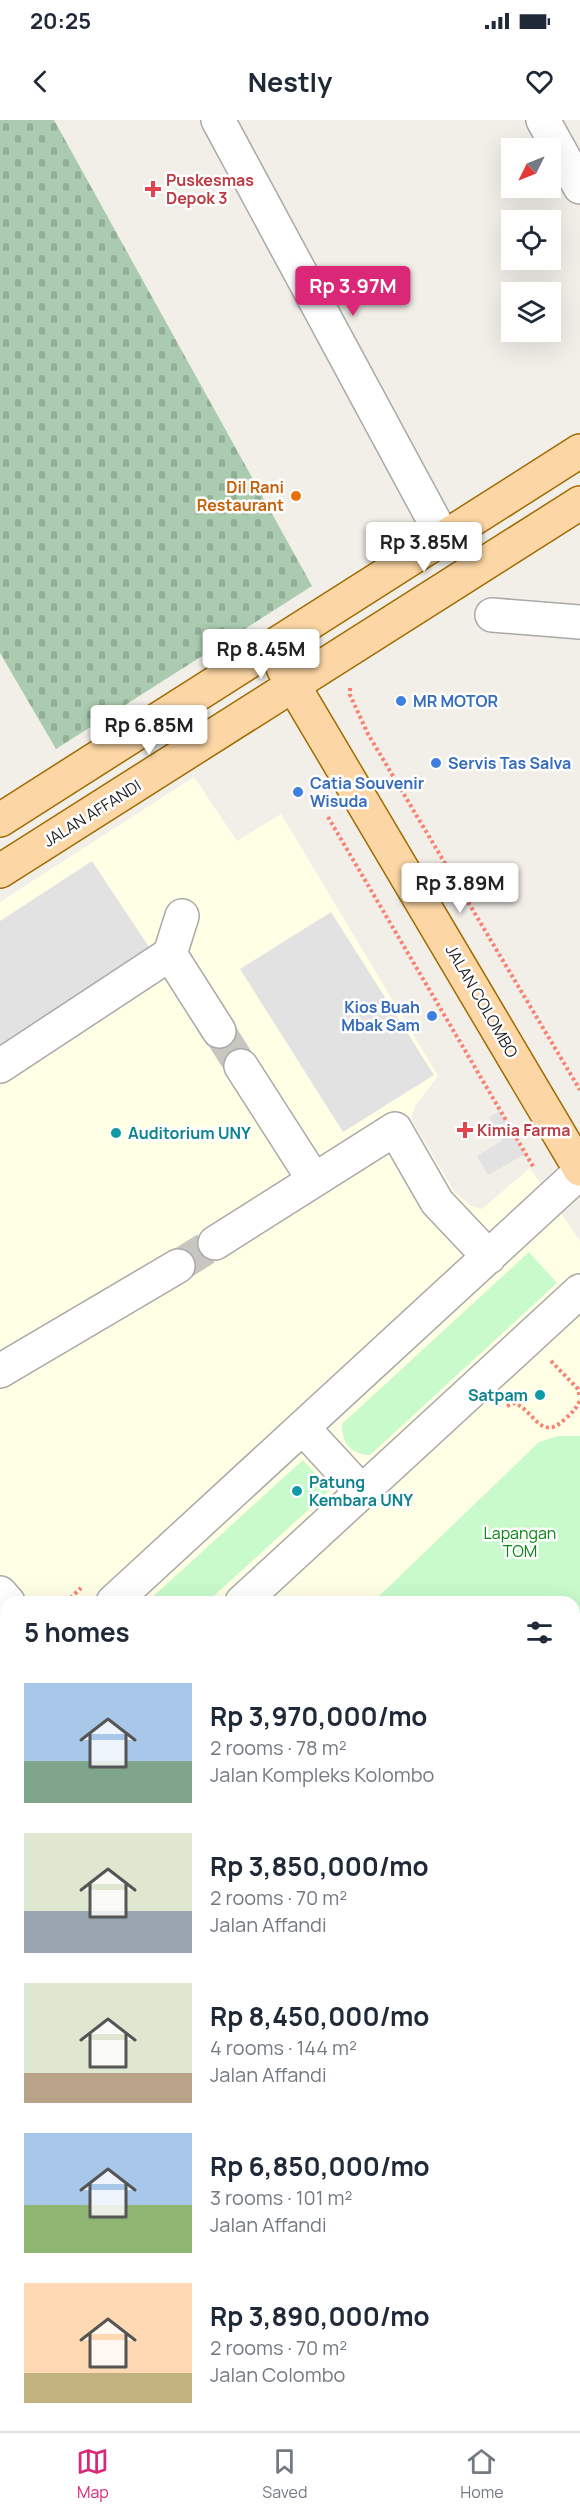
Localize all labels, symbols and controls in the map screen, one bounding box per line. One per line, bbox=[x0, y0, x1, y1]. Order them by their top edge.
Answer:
text: 20:25 bbox=[30, 6, 91, 36]
text: Nestly bbox=[248, 63, 332, 100]
icon: back bbox=[24, 65, 57, 98]
icon: heart bbox=[523, 65, 556, 98]
north arrow bbox=[501, 138, 561, 198]
map controls bbox=[501, 138, 561, 342]
place label: Puskesmas Depok 3 bbox=[166, 169, 254, 209]
marker: Puskesmas Depok 3 bbox=[144, 180, 162, 198]
button: locate bbox=[501, 210, 561, 270]
pin: Rp 3.97M bbox=[291, 266, 415, 317]
text: Rp 3.97M bbox=[309, 272, 397, 299]
button: layers bbox=[501, 282, 561, 342]
place label: Dil Rani Restaurant bbox=[197, 476, 284, 516]
marker: Dil Rani Restaurant bbox=[289, 489, 303, 503]
pin: Rp 3.85M bbox=[362, 522, 486, 573]
text: Rp 3.85M bbox=[380, 528, 468, 555]
pin: Rp 8.45M bbox=[199, 629, 323, 680]
text: Rp 8.45M bbox=[217, 635, 305, 662]
place label: MR MOTOR bbox=[413, 690, 498, 712]
marker: MR MOTOR bbox=[394, 694, 408, 708]
pin: Rp 6.85M bbox=[87, 705, 211, 756]
text: Rp 6.85M bbox=[104, 711, 194, 738]
place label: Servis Tas Salva bbox=[448, 752, 571, 774]
marker: Servis Tas Salva bbox=[429, 756, 443, 770]
place label: Catia Souvenir Wisuda bbox=[310, 772, 424, 812]
street label: JALAN AFFANDI bbox=[39, 774, 145, 852]
marker: Catia Souvenir Wisuda bbox=[291, 785, 305, 799]
pin: Rp 3.89M bbox=[398, 863, 522, 914]
text: Rp 3.89M bbox=[416, 869, 505, 896]
street label: JALAN COLOMBO bbox=[441, 941, 523, 1062]
place label: Kios Buah Mbak Sam bbox=[341, 996, 420, 1036]
marker: Kios Buah Mbak Sam bbox=[425, 1009, 439, 1023]
place label: Kimia Farma bbox=[477, 1119, 570, 1141]
place label: Auditorium UNY bbox=[128, 1122, 251, 1144]
marker: Kimia Farma bbox=[458, 1123, 472, 1137]
marker: Auditorium UNY bbox=[109, 1126, 123, 1140]
place label: Satpam bbox=[468, 1384, 528, 1406]
marker: Satpam bbox=[533, 1388, 547, 1402]
place label: Patung Kembara UNY bbox=[309, 1471, 413, 1511]
marker: Patung Kembara UNY bbox=[290, 1484, 304, 1498]
park label: Lapangan TOM bbox=[484, 1522, 556, 1562]
text: 5 homes bbox=[24, 1614, 130, 1650]
icon: filters bbox=[523, 1616, 556, 1649]
text: Rp 3,970,000/mo bbox=[210, 1698, 427, 1734]
icon: home bbox=[72, 1707, 144, 1779]
text: 2 rooms · 78 m² bbox=[210, 1734, 347, 1761]
text: Jalan Kompleks Kolombo bbox=[210, 1761, 434, 1788]
text: Rp 3,850,000/mo bbox=[210, 1848, 429, 1884]
icon: home bbox=[72, 1857, 144, 1929]
text: 2 rooms · 70 m² bbox=[210, 1884, 347, 1911]
text: Jalan Affandi bbox=[210, 1911, 327, 1938]
text: Rp 8,450,000/mo bbox=[210, 1998, 429, 2034]
icon: home bbox=[72, 2007, 144, 2079]
text: 4 rooms · 144 m² bbox=[210, 2034, 357, 2061]
text: Jalan Affandi bbox=[210, 2061, 327, 2088]
text: Rp 6,850,000/mo bbox=[210, 2148, 430, 2184]
icon: home bbox=[72, 2157, 144, 2229]
text: 3 rooms · 101 m² bbox=[210, 2184, 352, 2211]
text: Jalan Affandi bbox=[210, 2211, 327, 2238]
text: Rp 3,890,000/mo bbox=[210, 2298, 430, 2334]
icon: home bbox=[72, 2307, 144, 2379]
text: 2 rooms · 70 m² bbox=[210, 2334, 347, 2361]
text: Jalan Colombo bbox=[210, 2361, 345, 2388]
tab: Map bbox=[76, 2445, 109, 2503]
tab: Saved bbox=[262, 2445, 307, 2503]
tab: Home bbox=[460, 2445, 504, 2503]

